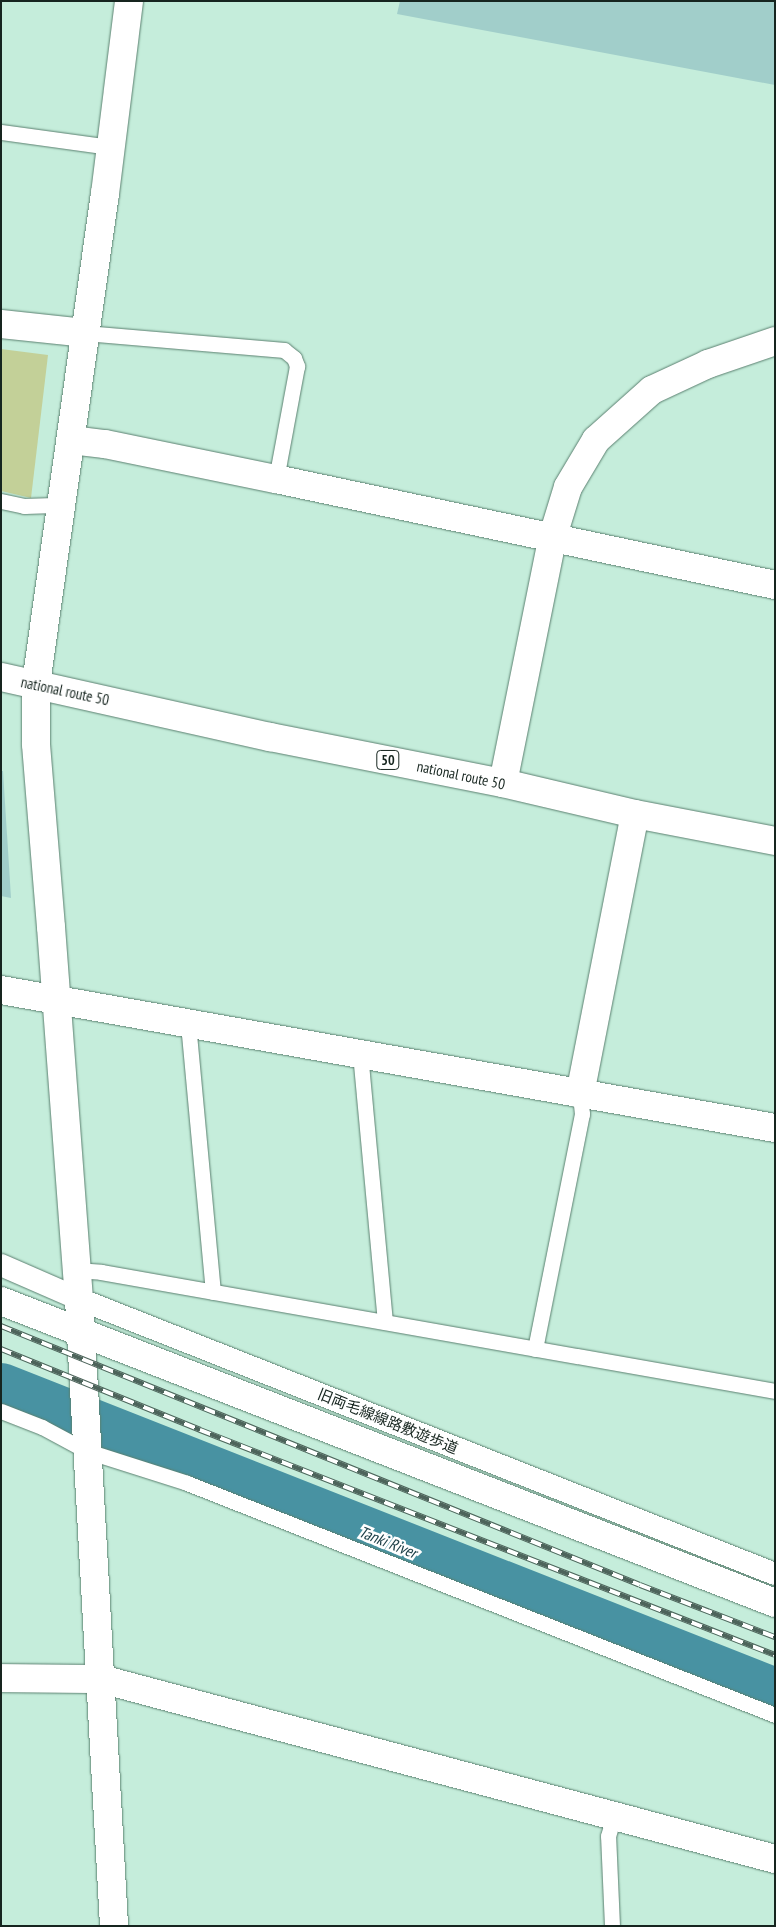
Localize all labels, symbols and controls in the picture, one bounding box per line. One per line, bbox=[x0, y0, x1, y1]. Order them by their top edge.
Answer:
street label: national route 50 bbox=[19, 673, 111, 709]
road number: 50 bbox=[376, 748, 400, 772]
street label: national route 50 bbox=[415, 757, 507, 793]
street label: 旧両毛線線路敷遊歩道 bbox=[315, 1385, 461, 1457]
water label: Tanki River bbox=[356, 1522, 420, 1562]

